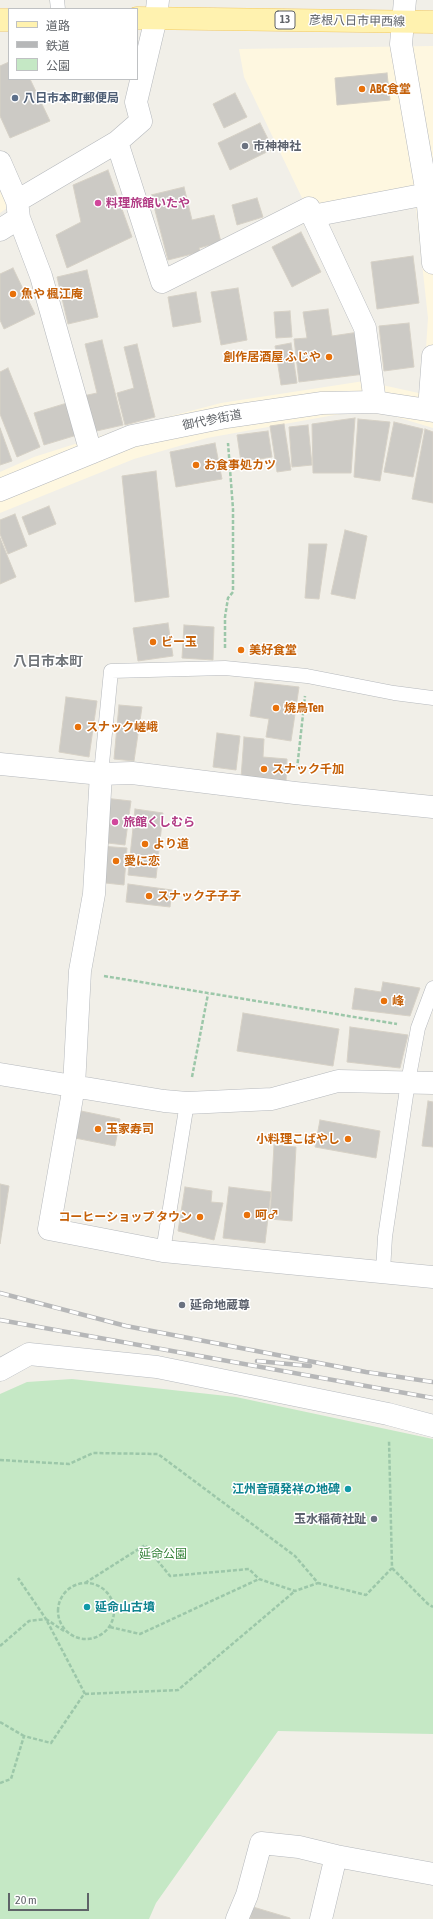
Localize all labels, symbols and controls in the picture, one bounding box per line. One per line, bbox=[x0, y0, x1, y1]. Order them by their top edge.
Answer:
legend bbox=[8, 8, 138, 80]
road number: 13 bbox=[275, 11, 295, 29]
street label: 彦根八日市甲西線 bbox=[309, 13, 405, 29]
text: 道路 bbox=[46, 19, 70, 33]
text: 鉄道 bbox=[46, 39, 70, 53]
text: 公園 bbox=[46, 59, 70, 73]
place label: ABC食堂 bbox=[370, 82, 411, 96]
marker: ABC食堂 bbox=[357, 84, 367, 94]
place label: 八日市本町郵便局 bbox=[23, 91, 119, 105]
marker: 八日市本町郵便局 bbox=[10, 93, 20, 103]
place label: 市神神社 bbox=[253, 139, 301, 153]
marker: 市神神社 bbox=[240, 141, 250, 151]
place label: 料理旅館いたや bbox=[106, 196, 190, 210]
marker: 料理旅館いたや bbox=[93, 198, 103, 208]
place label: 魚や 楓江庵 bbox=[21, 287, 83, 301]
marker: 魚や 楓江庵 bbox=[8, 289, 18, 299]
place label: 創作居酒屋 ふじや bbox=[223, 350, 321, 364]
marker: 創作居酒屋 ふじや bbox=[324, 352, 334, 362]
street label: 御代参街道 bbox=[181, 407, 243, 433]
place label: お食事処カツ bbox=[204, 458, 276, 472]
marker: お食事処カツ bbox=[191, 460, 201, 470]
place label: ビー玉 bbox=[161, 635, 197, 649]
marker: ビー玉 bbox=[148, 637, 158, 647]
place label: 美好食堂 bbox=[249, 643, 297, 657]
marker: 美好食堂 bbox=[236, 645, 246, 655]
district label: 八日市本町 bbox=[13, 654, 83, 670]
place label: 焼鳥Ten bbox=[284, 701, 324, 715]
marker: 焼鳥Ten bbox=[271, 703, 281, 713]
place label: スナック嵯峨 bbox=[86, 720, 158, 734]
marker: スナック嵯峨 bbox=[73, 722, 83, 732]
place label: スナック千加 bbox=[272, 762, 344, 776]
marker: スナック千加 bbox=[259, 764, 269, 774]
place label: 旅館くしむら bbox=[123, 815, 195, 829]
marker: 旅館くしむら bbox=[110, 817, 120, 827]
place label: より道 bbox=[153, 837, 189, 851]
marker: より道 bbox=[140, 839, 150, 849]
place label: 愛に恋 bbox=[124, 854, 160, 868]
marker: 愛に恋 bbox=[111, 856, 121, 866]
place label: スナック子子子 bbox=[157, 889, 241, 903]
marker: スナック子子子 bbox=[144, 891, 154, 901]
place label: 峰 bbox=[392, 994, 404, 1008]
marker: 峰 bbox=[379, 996, 389, 1006]
place label: 玉家寿司 bbox=[106, 1122, 154, 1136]
marker: 玉家寿司 bbox=[93, 1124, 103, 1134]
place label: 小料理こばやし bbox=[256, 1132, 340, 1146]
marker: 小料理こばやし bbox=[343, 1134, 353, 1144]
place label: 呵♂ bbox=[255, 1208, 279, 1222]
place label: コーヒーショップ タウン bbox=[58, 1210, 192, 1224]
marker: 呵♂ bbox=[242, 1210, 252, 1220]
marker: コーヒーショップ タウン bbox=[195, 1212, 205, 1222]
place label: 延命地蔵尊 bbox=[190, 1298, 250, 1312]
marker: 延命地蔵尊 bbox=[177, 1300, 187, 1310]
place label: 江州音頭発祥の地碑 bbox=[232, 1482, 340, 1496]
marker: 江州音頭発祥の地碑 bbox=[343, 1484, 353, 1494]
place label: 玉水稲荷社趾 bbox=[294, 1512, 366, 1526]
marker: 玉水稲荷社趾 bbox=[369, 1514, 379, 1524]
park label: 延命公園 bbox=[139, 1547, 187, 1561]
place label: 延命山古墳 bbox=[95, 1600, 155, 1614]
marker: 延命山古墳 bbox=[82, 1602, 92, 1612]
scale bar bbox=[10, 1885, 91, 1911]
text: 20 m bbox=[15, 1893, 37, 1907]

